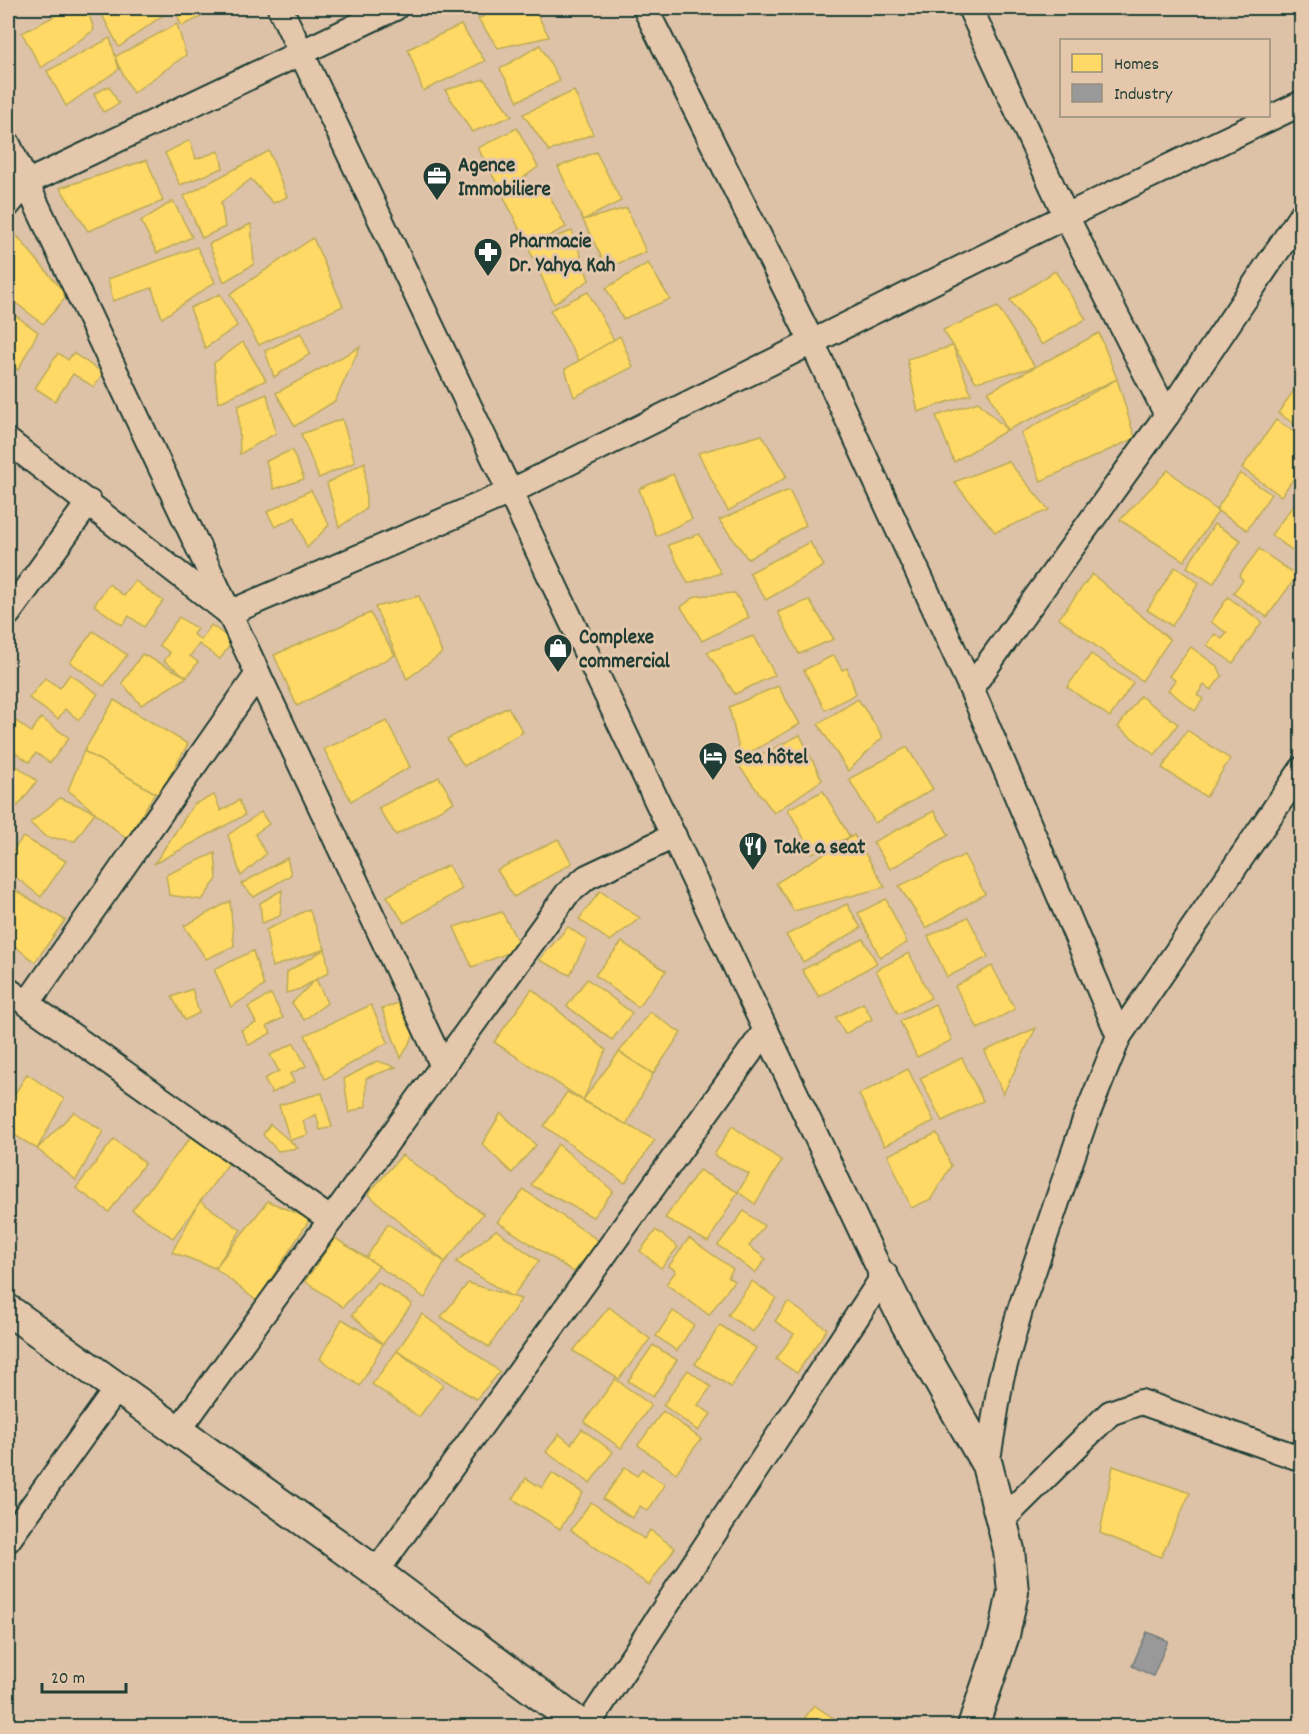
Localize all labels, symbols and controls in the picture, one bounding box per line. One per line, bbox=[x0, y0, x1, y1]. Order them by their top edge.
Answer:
legend bbox=[1060, 39, 1270, 117]
text: Homes bbox=[1114, 53, 1159, 78]
text: Industry bbox=[1114, 83, 1173, 108]
place label: Agence Immobiliere bbox=[458, 152, 551, 206]
office icon: Agence Immobiliere bbox=[421, 160, 453, 202]
place label: Pharmacie Dr. Yahya Kah bbox=[509, 228, 616, 282]
pharmacy icon: Pharmacie Dr. Yahya Kah bbox=[472, 236, 504, 278]
place label: Complexe commercial bbox=[579, 624, 671, 678]
shop icon: Complexe commercial bbox=[542, 632, 574, 674]
hotel icon: Sea hôtel bbox=[697, 740, 729, 782]
place label: Sea hôtel bbox=[734, 744, 809, 774]
restaurant icon: Take a seat bbox=[737, 830, 769, 872]
place label: Take a seat bbox=[774, 834, 865, 864]
scale bar bbox=[42, 1656, 126, 1694]
text: 20 m bbox=[51, 1667, 85, 1692]

